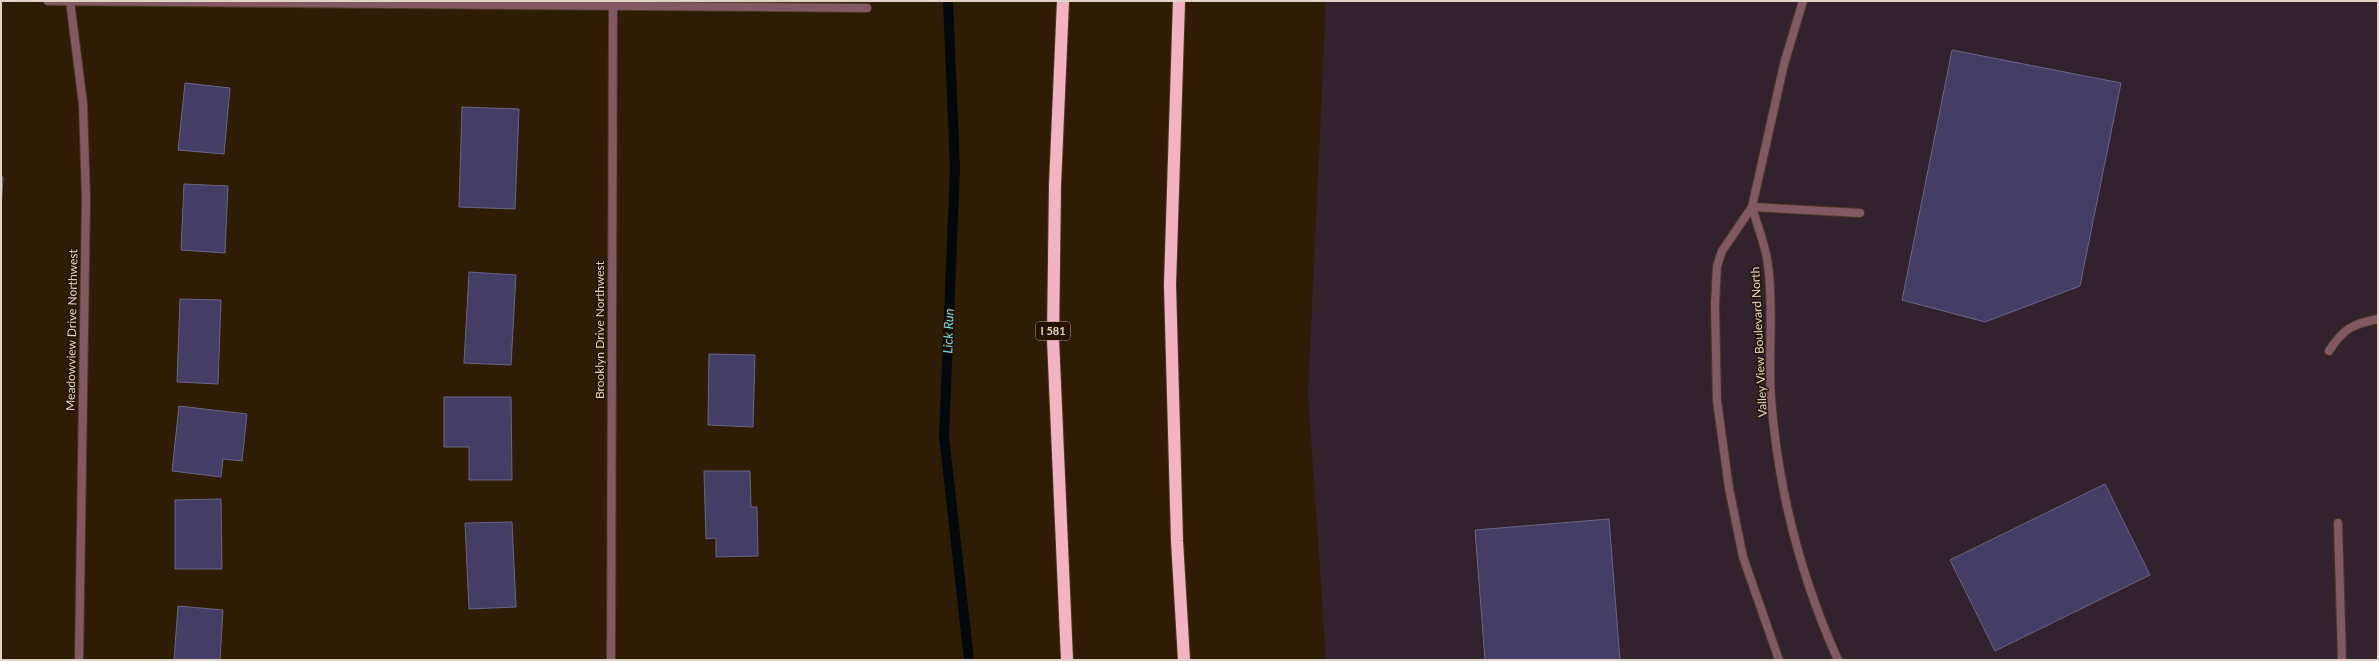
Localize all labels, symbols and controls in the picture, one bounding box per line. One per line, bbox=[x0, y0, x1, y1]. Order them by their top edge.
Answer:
street label: Meadowview Drive Northwest bbox=[63, 248, 80, 411]
street label: Brooklyn Drive Northwest bbox=[592, 260, 607, 399]
street label: Valley View Boulevard North bbox=[1747, 267, 1770, 418]
water label: Lick Run bbox=[939, 308, 957, 354]
road number: I 581 bbox=[1036, 322, 1070, 340]

